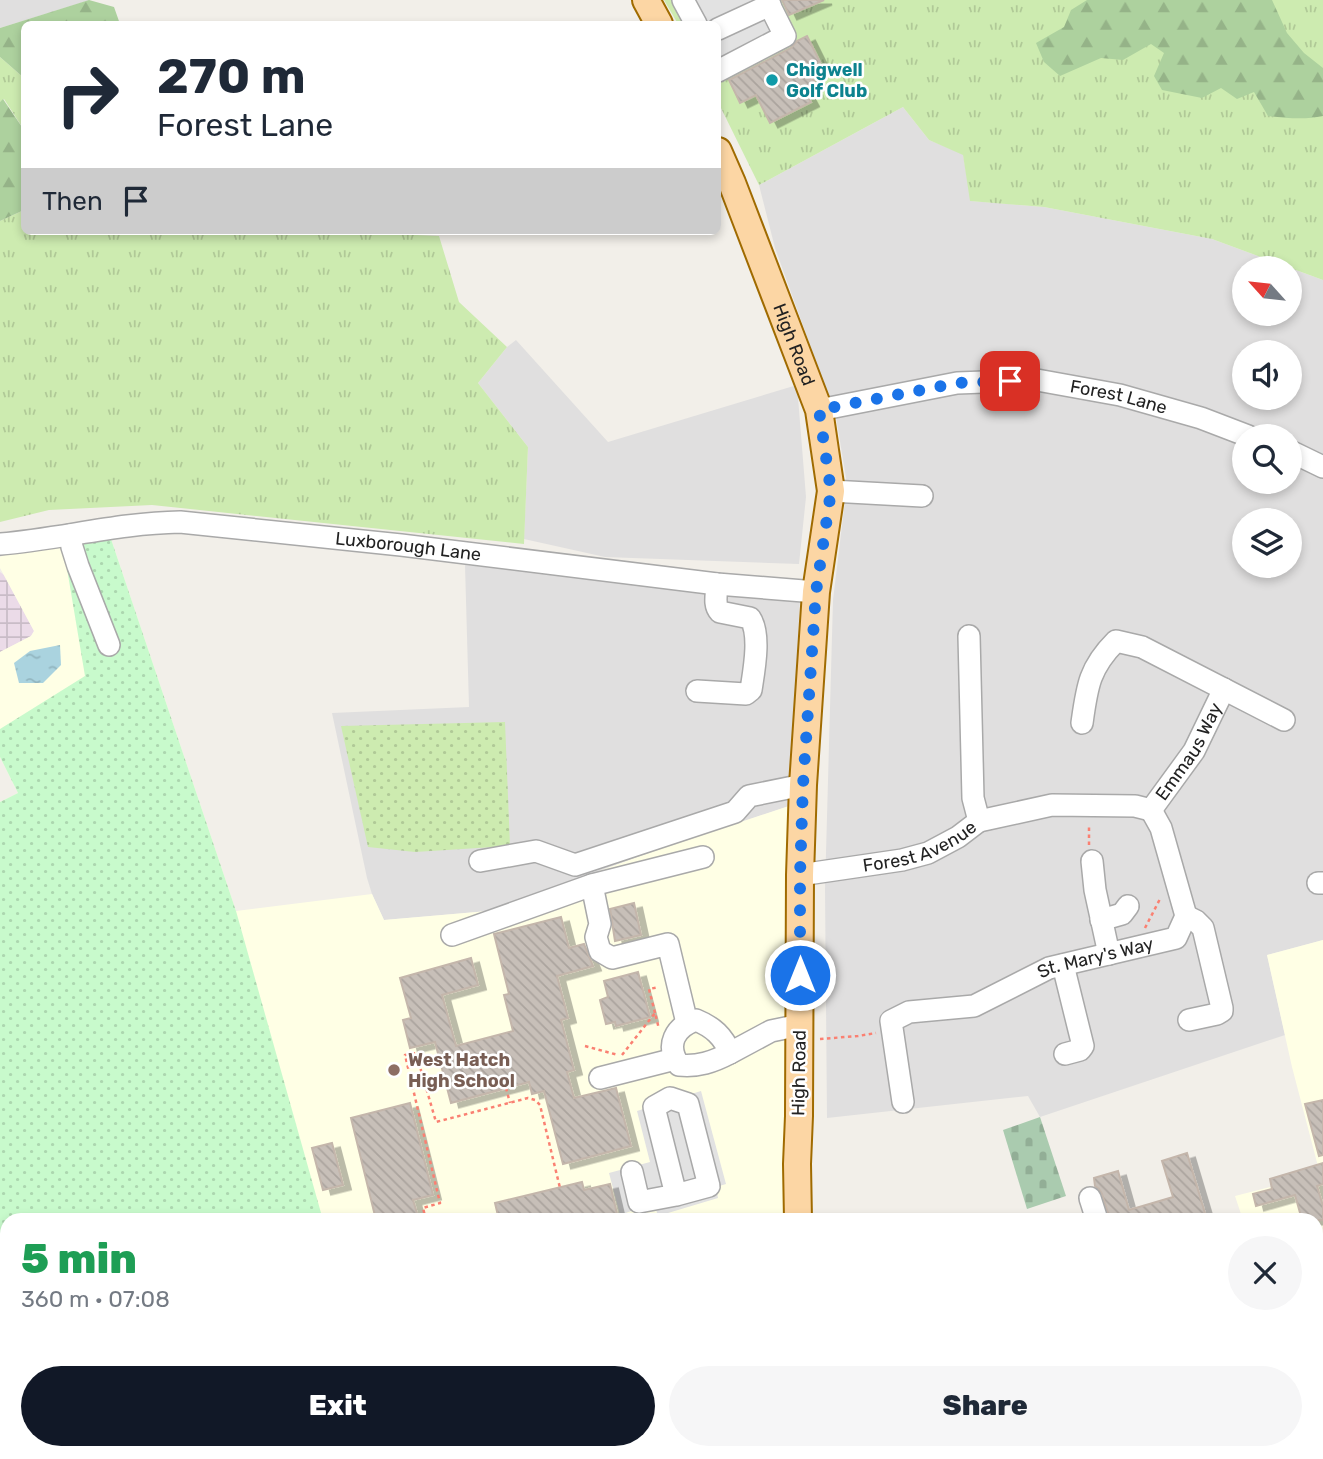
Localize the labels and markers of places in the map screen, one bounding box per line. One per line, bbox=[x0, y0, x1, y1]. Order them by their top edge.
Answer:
place label: Chigwell Golf Club bbox=[786, 59, 867, 102]
marker: Chigwell Golf Club bbox=[764, 72, 780, 88]
pin bbox=[980, 351, 1040, 411]
place label: West Hatch High School bbox=[408, 1049, 515, 1092]
marker: West Hatch High School bbox=[386, 1062, 402, 1078]

